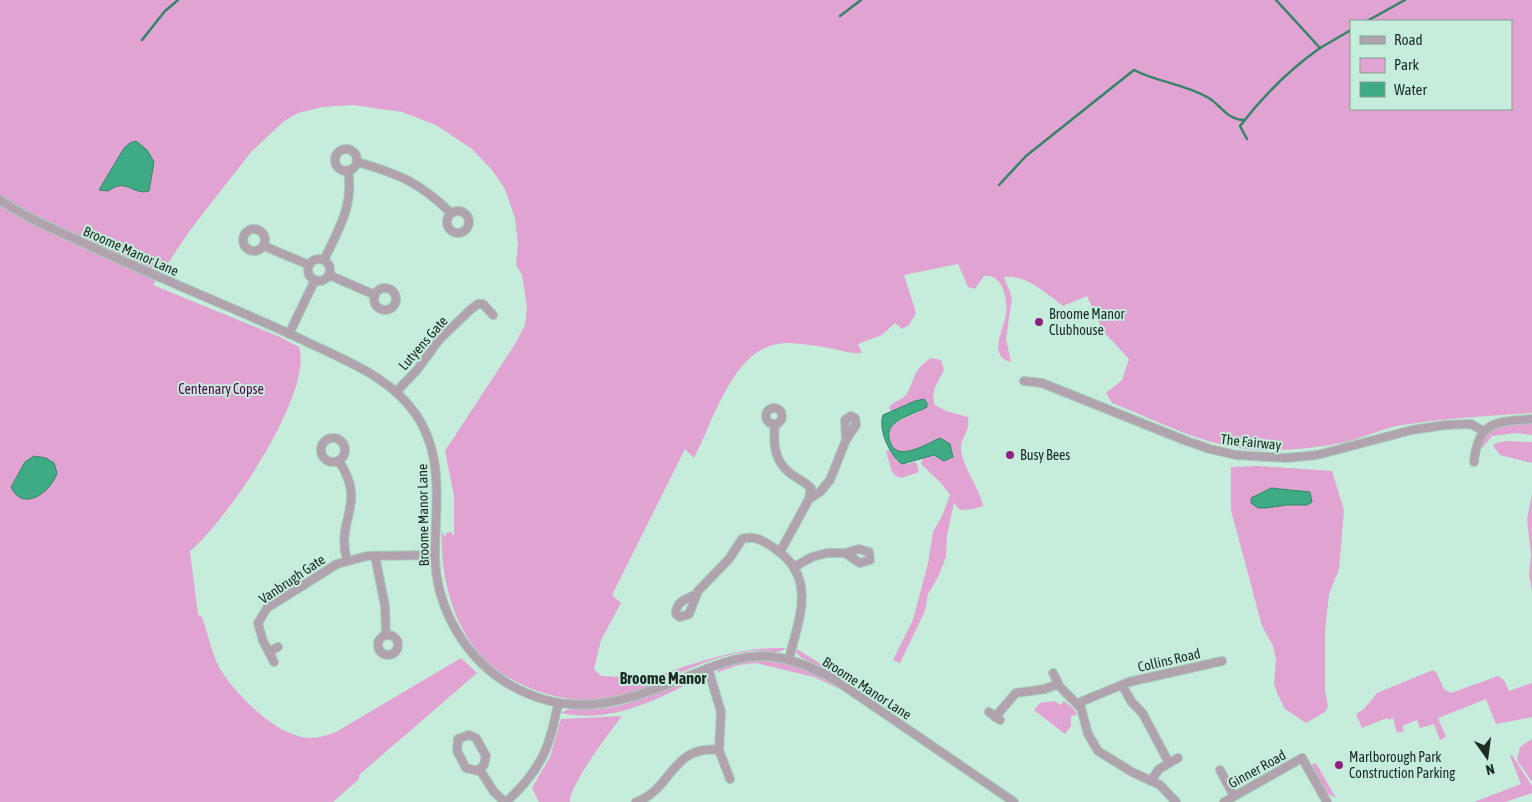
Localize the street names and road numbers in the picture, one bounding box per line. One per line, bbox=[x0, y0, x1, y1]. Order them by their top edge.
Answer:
street label: Broome Manor Lane bbox=[81, 223, 181, 279]
street label: Lutyens Gate bbox=[395, 313, 451, 373]
street label: The Fairway bbox=[1220, 431, 1282, 453]
street label: Broome Manor Lane bbox=[414, 464, 432, 566]
street label: Vanbrugh Gate bbox=[256, 551, 328, 607]
street label: Collins Road bbox=[1136, 645, 1202, 675]
street label: Broome Manor Lane bbox=[820, 653, 914, 723]
street label: Ginner Road bbox=[1225, 747, 1289, 791]

